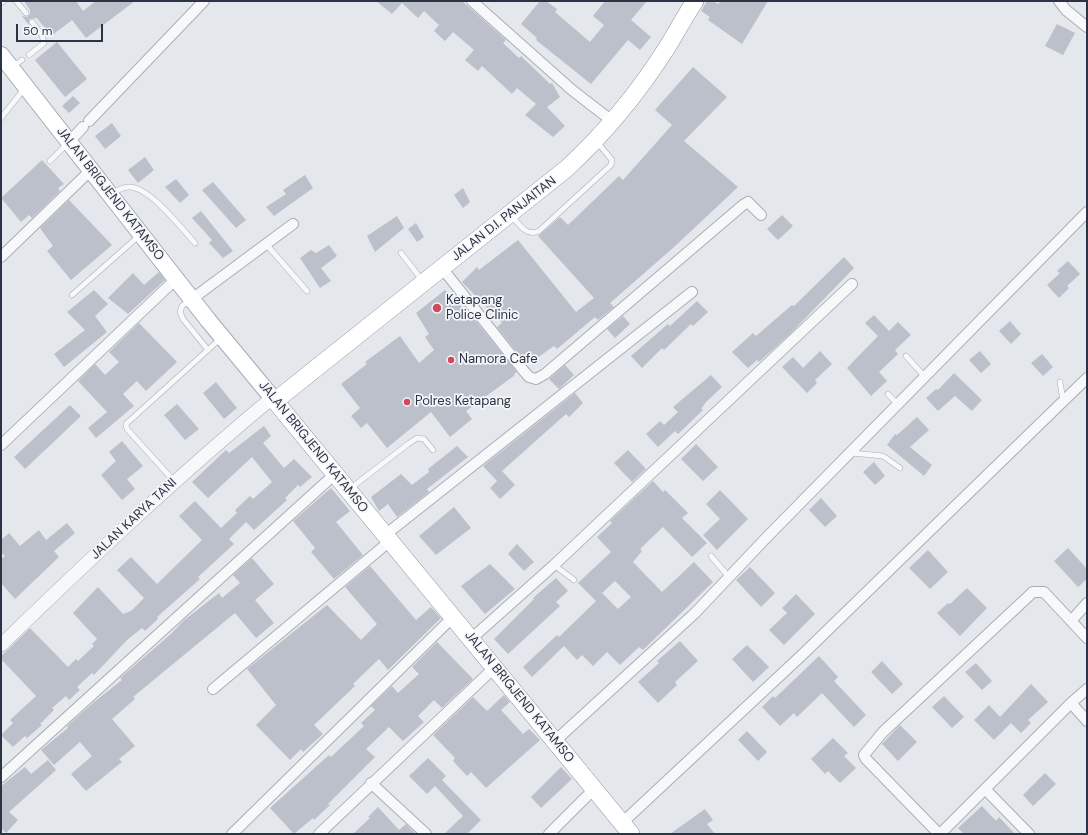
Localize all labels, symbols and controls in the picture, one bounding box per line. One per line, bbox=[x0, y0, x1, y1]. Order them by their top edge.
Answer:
scale bar bbox=[18, 16, 105, 42]
text: 50 m bbox=[23, 23, 52, 39]
street label: JALAN BRIGJEND KATAMSO bbox=[53, 124, 167, 264]
street label: JALAN D.I. PANJAITAN bbox=[449, 173, 559, 265]
place label: Ketapang Police Clinic bbox=[446, 293, 519, 324]
marker: Ketapang Police Clinic bbox=[431, 302, 443, 314]
place label: Namora Cafe bbox=[459, 352, 538, 368]
marker: Namora Cafe bbox=[446, 355, 456, 365]
street label: JALAN BRIGJEND KATAMSO bbox=[255, 378, 371, 516]
place label: Polres Ketapang bbox=[415, 394, 511, 410]
marker: Polres Ketapang bbox=[402, 397, 412, 407]
street label: JALAN KARYA TANI bbox=[88, 475, 180, 563]
street label: JALAN BRIGJEND KATAMSO bbox=[461, 628, 577, 766]

